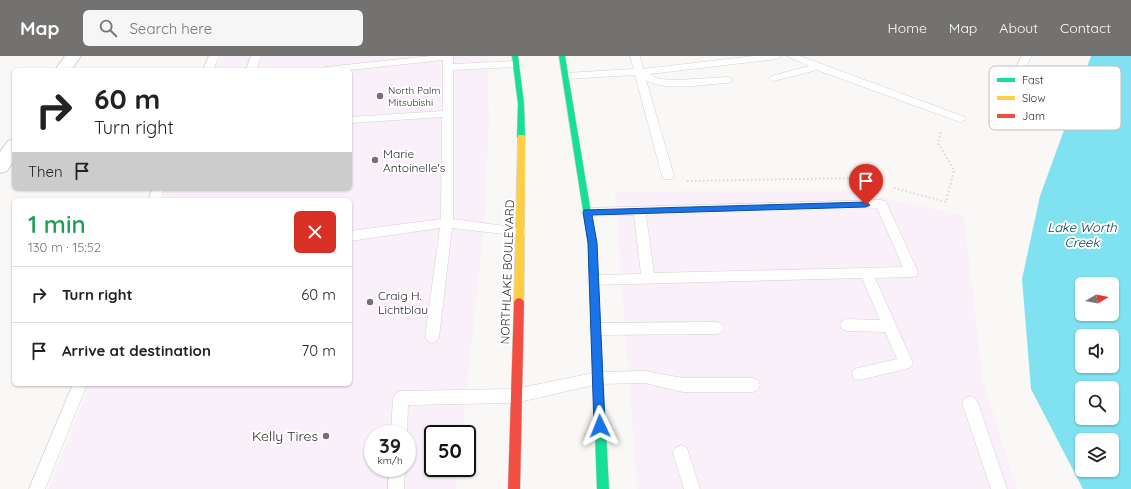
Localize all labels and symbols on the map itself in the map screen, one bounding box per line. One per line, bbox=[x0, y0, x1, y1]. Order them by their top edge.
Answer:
legend bbox=[989, 66, 1121, 130]
text: Fast bbox=[1022, 73, 1044, 87]
place label: North Palm Mitsubishi bbox=[388, 84, 440, 109]
marker: North Palm Mitsubishi bbox=[375, 91, 385, 101]
text: Slow bbox=[1022, 91, 1046, 105]
text: Jam bbox=[1022, 109, 1045, 123]
place label: Marie Antoinelle's bbox=[383, 146, 446, 175]
marker: Marie Antoinelle's bbox=[370, 155, 380, 165]
pin bbox=[849, 164, 883, 205]
street label: NORTHLAKE BOULEVARD bbox=[497, 199, 517, 345]
water label: Lake Worth Creek bbox=[1047, 219, 1117, 250]
north arrow bbox=[1075, 277, 1119, 321]
place label: Craig H. Lichtblau bbox=[378, 288, 428, 317]
marker: Craig H. Lichtblau bbox=[365, 297, 375, 307]
position arrow bbox=[579, 405, 621, 447]
speed limit sign: 50 bbox=[424, 425, 476, 477]
place label: Kelly Tires bbox=[252, 427, 318, 445]
marker: Kelly Tires bbox=[321, 431, 331, 441]

